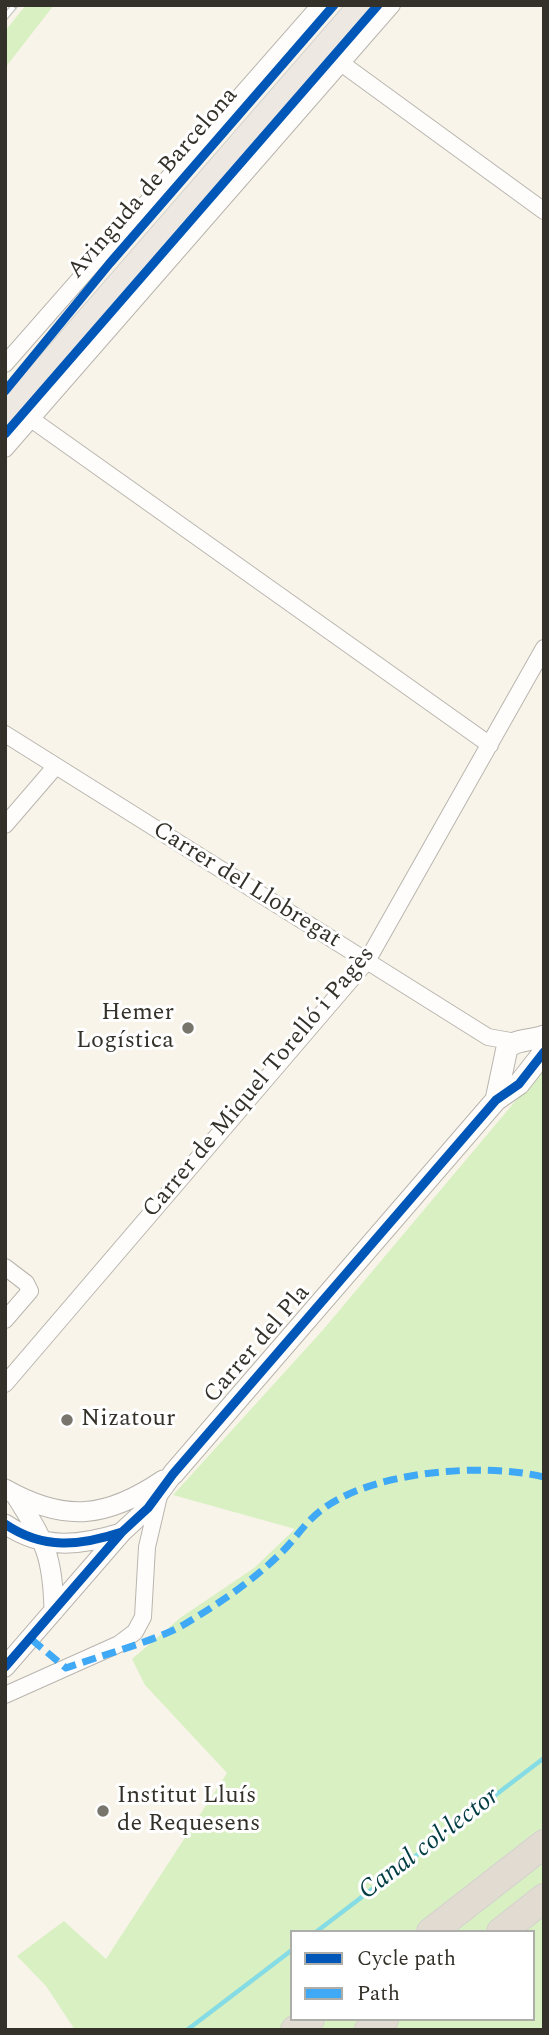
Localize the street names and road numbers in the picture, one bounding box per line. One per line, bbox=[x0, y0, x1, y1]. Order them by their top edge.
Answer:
street label: Avinguda de Barcelona bbox=[63, 82, 245, 286]
street label: Carrer del Llobregat bbox=[147, 817, 345, 955]
street label: Carrer de Miquel Torelló i Pagès bbox=[138, 941, 382, 1225]
street label: Carrer del Pla bbox=[199, 1280, 317, 1410]

